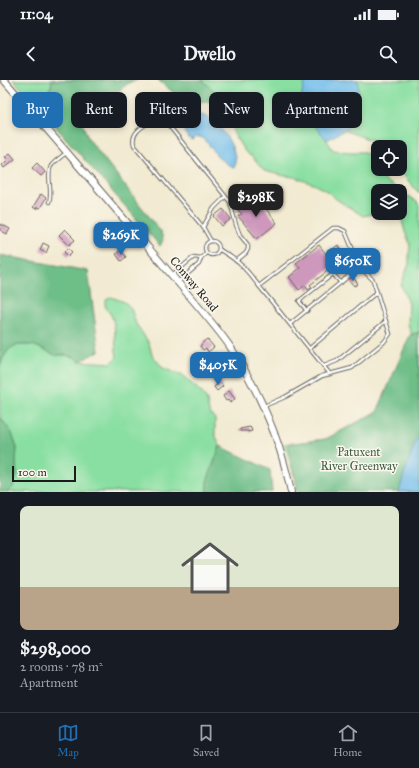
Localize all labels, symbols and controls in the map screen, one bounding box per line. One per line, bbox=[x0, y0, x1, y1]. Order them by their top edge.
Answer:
text: 11:04 bbox=[20, 5, 53, 23]
icon: back bbox=[20, 43, 42, 65]
text: Dwello bbox=[183, 43, 236, 65]
icon: search bbox=[377, 43, 399, 65]
chip: Buy bbox=[12, 92, 63, 128]
chip: Rent bbox=[71, 92, 127, 128]
chip: Filters bbox=[135, 92, 201, 128]
chip: New bbox=[209, 92, 264, 128]
chip: Apartment bbox=[272, 92, 362, 128]
map controls bbox=[371, 140, 407, 220]
button: locate bbox=[371, 140, 407, 176]
pin: $298K bbox=[228, 184, 284, 218]
button: layers bbox=[371, 184, 407, 220]
text: $298K bbox=[237, 189, 275, 205]
pin: $269K bbox=[93, 222, 149, 256]
text: $269K bbox=[102, 227, 140, 243]
pin: $650K bbox=[325, 248, 381, 282]
text: $650K bbox=[334, 253, 372, 269]
street label: Conway Road bbox=[167, 254, 221, 314]
pin: $405K bbox=[190, 352, 246, 386]
text: $405K bbox=[199, 357, 237, 373]
park label: Patuxent River Greenway bbox=[320, 445, 398, 473]
scale bar bbox=[12, 464, 76, 483]
text: 100 m bbox=[18, 466, 47, 479]
icon: home bbox=[174, 532, 246, 604]
text: $298,000 bbox=[20, 638, 91, 659]
text: 2 rooms · 78 m² bbox=[20, 659, 103, 675]
text: Apartment bbox=[20, 675, 78, 691]
tab: Map bbox=[57, 722, 79, 759]
tab: Saved bbox=[193, 722, 219, 759]
tab: Home bbox=[333, 722, 362, 759]

